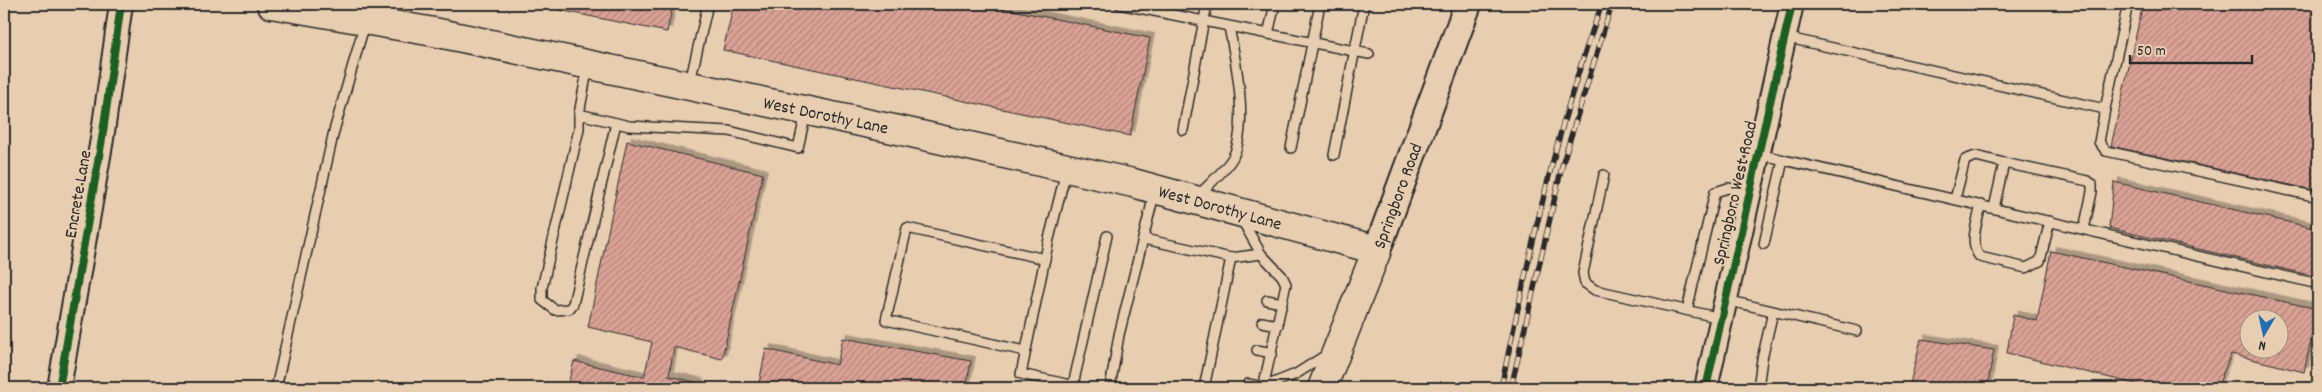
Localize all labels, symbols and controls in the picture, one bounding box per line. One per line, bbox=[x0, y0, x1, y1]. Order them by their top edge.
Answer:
scale bar bbox=[2130, 32, 2252, 64]
text: 50 m bbox=[2137, 41, 2166, 63]
street label: West Dorothy Lane bbox=[761, 92, 890, 143]
street label: Springboro West Road bbox=[1708, 119, 1765, 268]
street label: Springboro Road bbox=[1369, 140, 1430, 253]
street label: Encrete Lane bbox=[59, 148, 100, 240]
street label: West Dorothy Lane bbox=[1155, 180, 1284, 238]
north arrow bbox=[2240, 310, 2290, 360]
text: N bbox=[2257, 334, 2267, 355]

